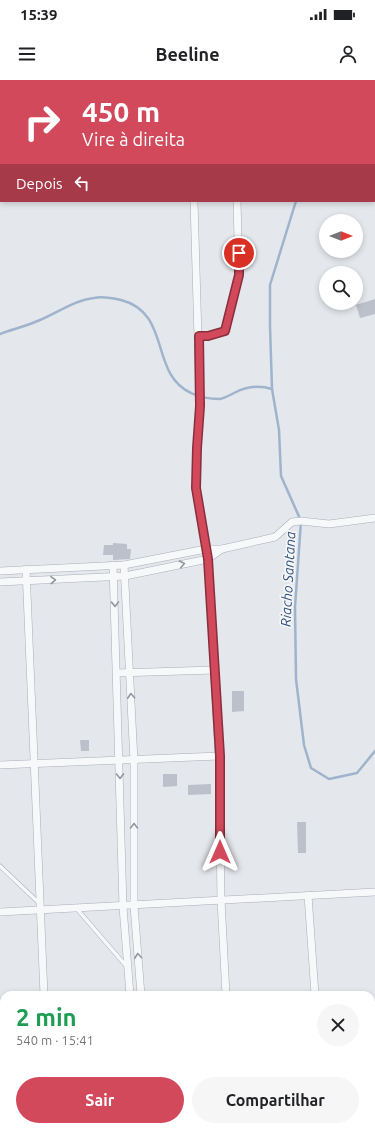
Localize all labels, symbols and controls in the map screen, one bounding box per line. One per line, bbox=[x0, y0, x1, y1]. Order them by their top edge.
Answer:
text: 15:39 bbox=[20, 6, 58, 23]
icon: menu bbox=[16, 43, 38, 65]
icon: person bbox=[337, 43, 359, 65]
text: Beeline bbox=[155, 44, 220, 64]
icon: right bbox=[16, 96, 68, 148]
text: 450 m bbox=[82, 96, 160, 127]
text: Vire à direita bbox=[82, 129, 185, 149]
icon: left bbox=[71, 172, 93, 194]
text: Depois bbox=[16, 175, 63, 192]
north arrow bbox=[319, 214, 363, 258]
map controls bbox=[319, 214, 363, 310]
pin bbox=[222, 236, 256, 270]
icon: arrive bbox=[228, 242, 250, 264]
button: search bbox=[319, 266, 363, 310]
water label: Riacho Santana bbox=[278, 530, 299, 627]
one-way arrow bbox=[178, 561, 185, 569]
one-way arrow bbox=[50, 576, 56, 584]
one-way arrow bbox=[111, 601, 119, 607]
one-way arrow bbox=[126, 693, 135, 699]
one-way arrow bbox=[116, 773, 124, 779]
one-way arrow bbox=[130, 823, 138, 829]
position arrow bbox=[199, 831, 241, 873]
one-way arrow bbox=[133, 953, 142, 959]
text: 2 min bbox=[16, 1004, 77, 1031]
button: close bbox=[317, 1004, 359, 1046]
text: 540 m · 15:41 bbox=[16, 1033, 94, 1047]
button: Sair bbox=[16, 1077, 184, 1123]
button: Compartilhar bbox=[192, 1077, 359, 1123]

